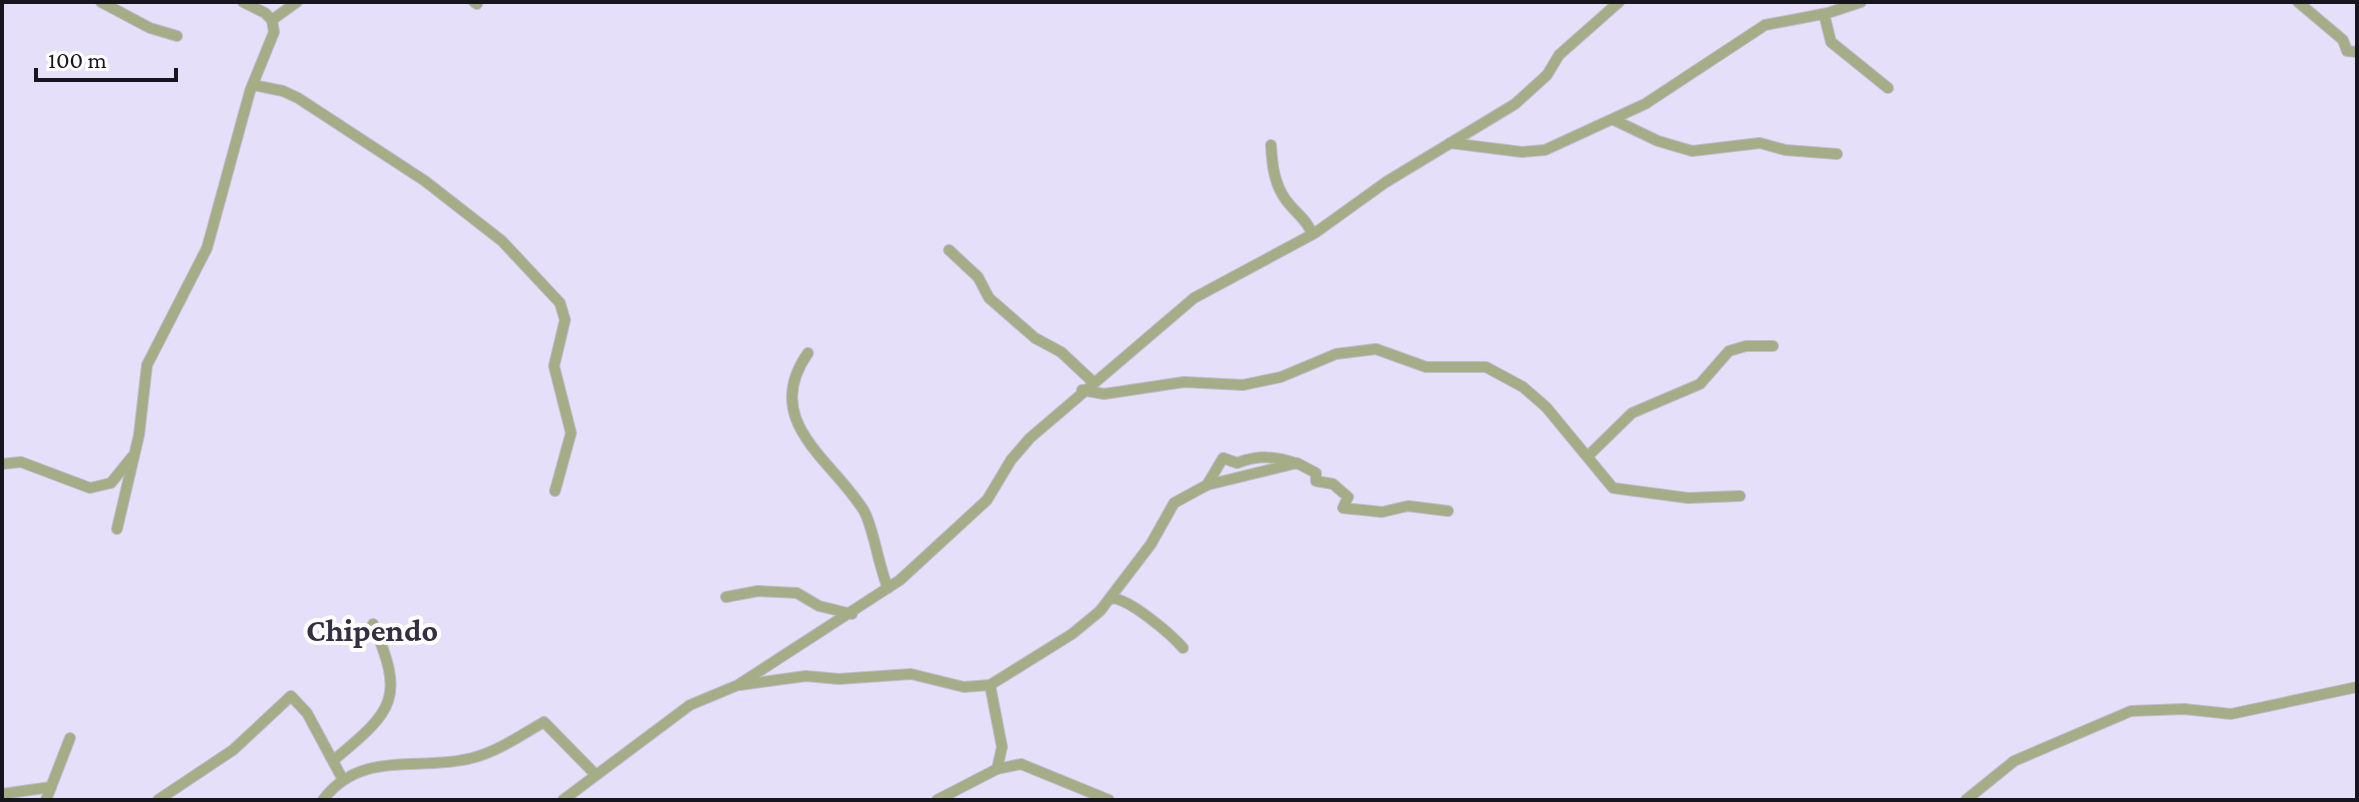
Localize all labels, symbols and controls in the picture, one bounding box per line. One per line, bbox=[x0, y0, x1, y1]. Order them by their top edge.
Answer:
scale bar bbox=[36, 32, 176, 82]
text: 100 m bbox=[48, 46, 107, 73]
district label: Chipendo bbox=[306, 612, 438, 648]

